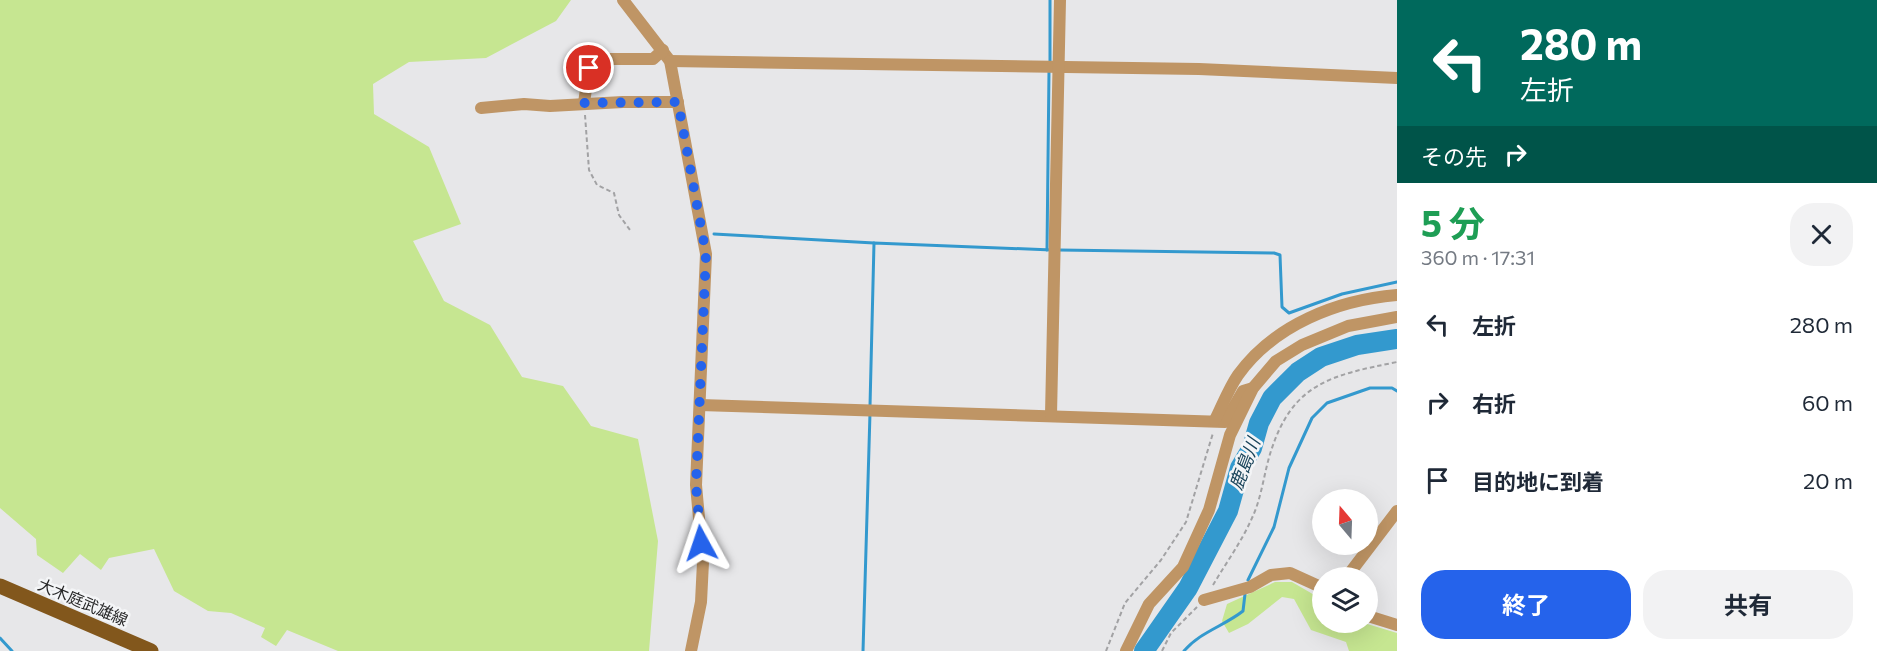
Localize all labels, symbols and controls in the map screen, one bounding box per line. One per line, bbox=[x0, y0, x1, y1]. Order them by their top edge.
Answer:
text: 280 m bbox=[1520, 17, 1642, 69]
icon: left bbox=[1421, 24, 1499, 102]
pin bbox=[563, 42, 614, 93]
icon: arrive bbox=[572, 51, 605, 84]
text: 左折 bbox=[1520, 73, 1574, 106]
icon: right bbox=[1499, 138, 1532, 171]
text: その先 bbox=[1421, 143, 1487, 170]
text: 5 分 bbox=[1421, 200, 1485, 244]
button: close bbox=[1790, 203, 1853, 266]
text: 360 m · 17:31 bbox=[1421, 245, 1535, 269]
icon: left bbox=[1421, 308, 1454, 341]
text: 280 m bbox=[1790, 311, 1853, 338]
text: 左折 bbox=[1472, 312, 1516, 339]
icon: right bbox=[1421, 386, 1454, 419]
text: 60 m bbox=[1802, 389, 1853, 416]
text: 右折 bbox=[1472, 390, 1516, 417]
water label: 鹿島川 bbox=[1224, 433, 1265, 493]
icon: arrive bbox=[1421, 464, 1454, 497]
text: 20 m bbox=[1803, 467, 1853, 494]
text: 目的地に到着 bbox=[1472, 468, 1604, 495]
north arrow bbox=[1312, 489, 1378, 555]
map controls bbox=[1312, 489, 1378, 633]
position arrow bbox=[669, 511, 733, 575]
button: layers bbox=[1312, 567, 1378, 633]
button: 終了 bbox=[1421, 570, 1631, 639]
button: 共有 bbox=[1643, 570, 1853, 639]
street label: 大木庭武雄線 bbox=[35, 574, 131, 629]

